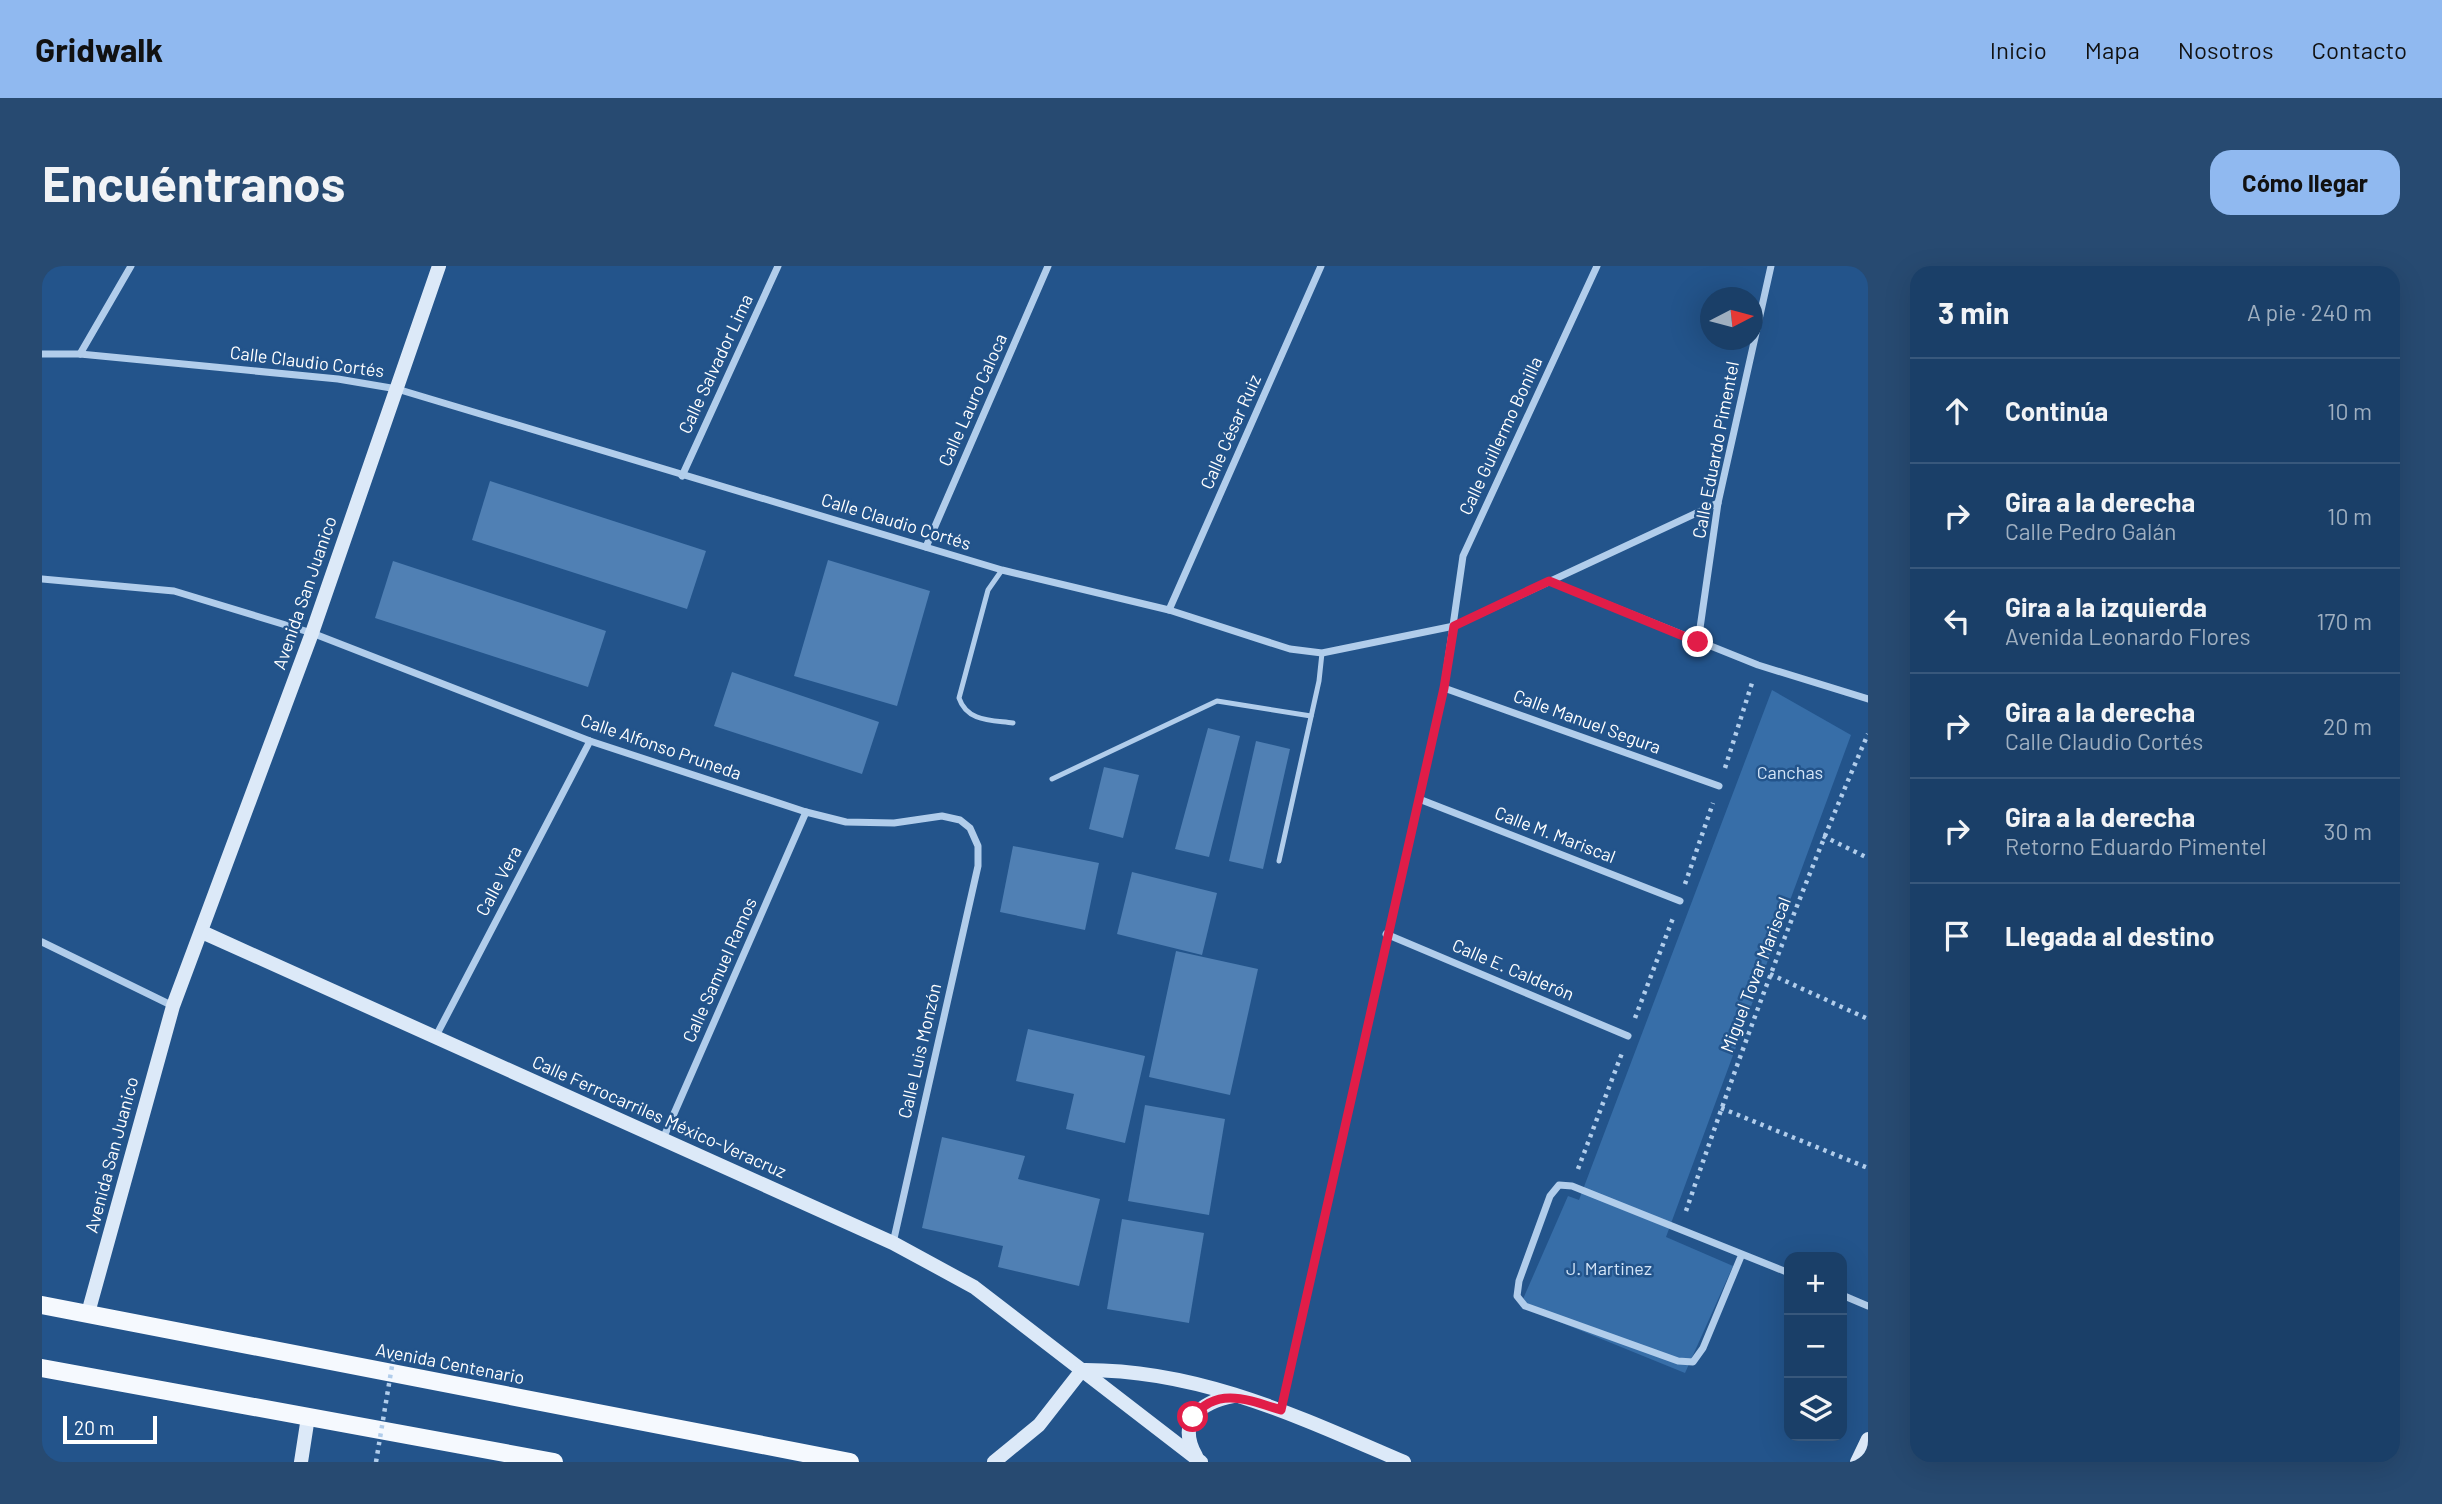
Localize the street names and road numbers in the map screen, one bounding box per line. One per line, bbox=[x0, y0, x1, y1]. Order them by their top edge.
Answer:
street label: Calle Salvador Lima bbox=[673, 290, 757, 437]
street label: Calle Lauro Caloca bbox=[933, 330, 1011, 469]
street label: Calle Claudio Cortés bbox=[229, 341, 385, 381]
street label: Calle Guillermo Bonilla bbox=[1454, 353, 1546, 518]
street label: Calle Eduardo Pimentel bbox=[1687, 359, 1743, 540]
street label: Calle César Ruiz bbox=[1195, 371, 1265, 492]
street label: Calle Claudio Cortés bbox=[819, 488, 974, 554]
street label: Avenida San Juanico bbox=[267, 513, 341, 672]
street label: Calle Manuel Segura bbox=[1511, 684, 1664, 758]
street label: Calle Alfonso Pruneda bbox=[578, 708, 745, 784]
street label: Calle M. Mariscal bbox=[1492, 801, 1619, 867]
street label: Calle Vera bbox=[470, 842, 526, 919]
street label: Calle Samuel Ramos bbox=[677, 894, 761, 1046]
street label: Miguel Tovar Mariscal bbox=[1715, 894, 1795, 1056]
street label: Calle E. Calderón bbox=[1449, 933, 1578, 1005]
street label: Calle Luis Monzón bbox=[893, 981, 945, 1120]
street label: Calle Ferrocarriles México-Veracruz bbox=[529, 1050, 790, 1182]
street label: Avenida San Juanico bbox=[80, 1074, 142, 1235]
street label: Avenida Centenario bbox=[374, 1338, 526, 1388]

